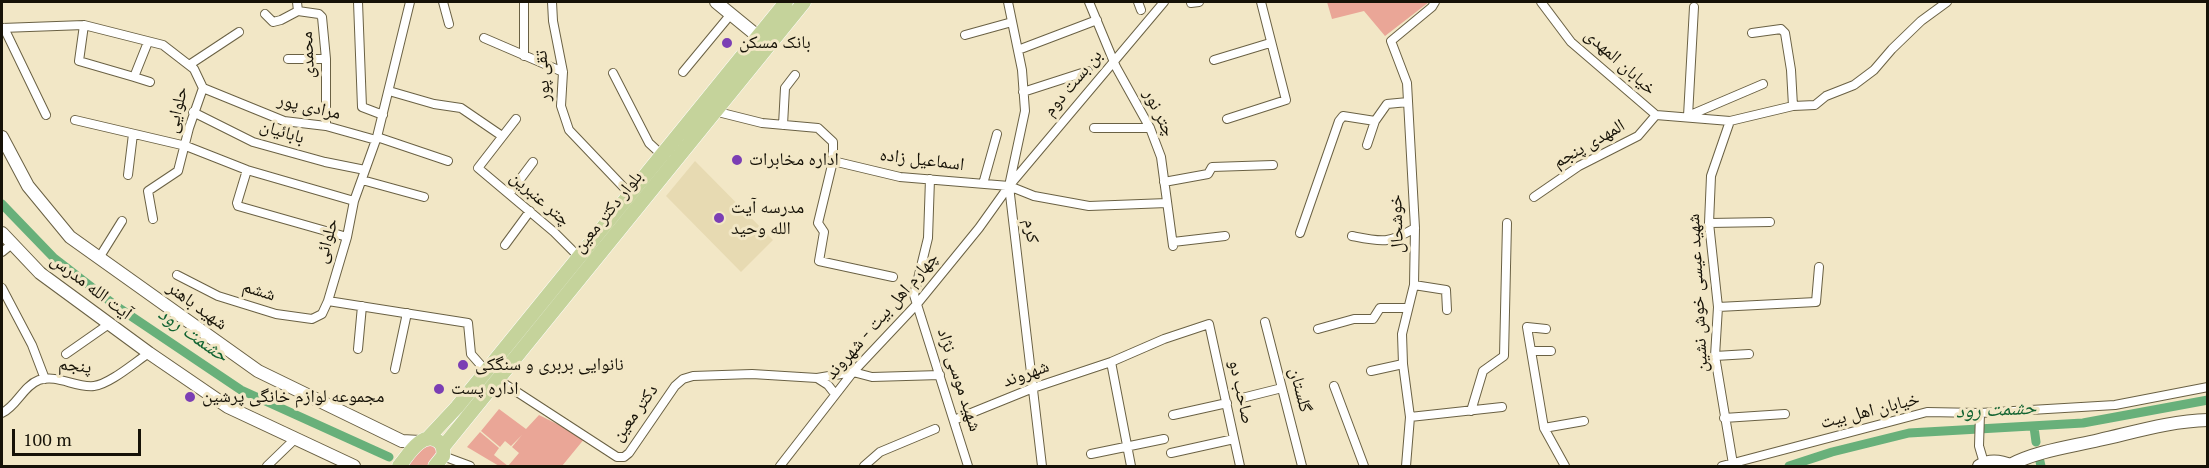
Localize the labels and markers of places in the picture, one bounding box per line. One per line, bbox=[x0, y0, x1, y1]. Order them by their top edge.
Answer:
place label: بانک مسکن bbox=[739, 32, 811, 54]
marker: بانک مسکن bbox=[720, 36, 734, 50]
place label: اداره مخابرات bbox=[749, 149, 839, 171]
marker: اداره مخابرات bbox=[730, 153, 744, 167]
place label: مدرسه آیت الله وحید bbox=[731, 197, 804, 240]
marker: مدرسه آیت الله وحید bbox=[712, 211, 726, 225]
place label: نانوایی بربری و سنگکی bbox=[475, 354, 624, 376]
marker: نانوایی بربری و سنگکی bbox=[456, 358, 470, 372]
place label: اداره پست bbox=[451, 378, 518, 400]
marker: اداره پست bbox=[432, 382, 446, 396]
place label: مجموعه لوازم خانگی پرشین bbox=[202, 386, 385, 408]
marker: مجموعه لوازم خانگی پرشین bbox=[183, 390, 197, 404]

